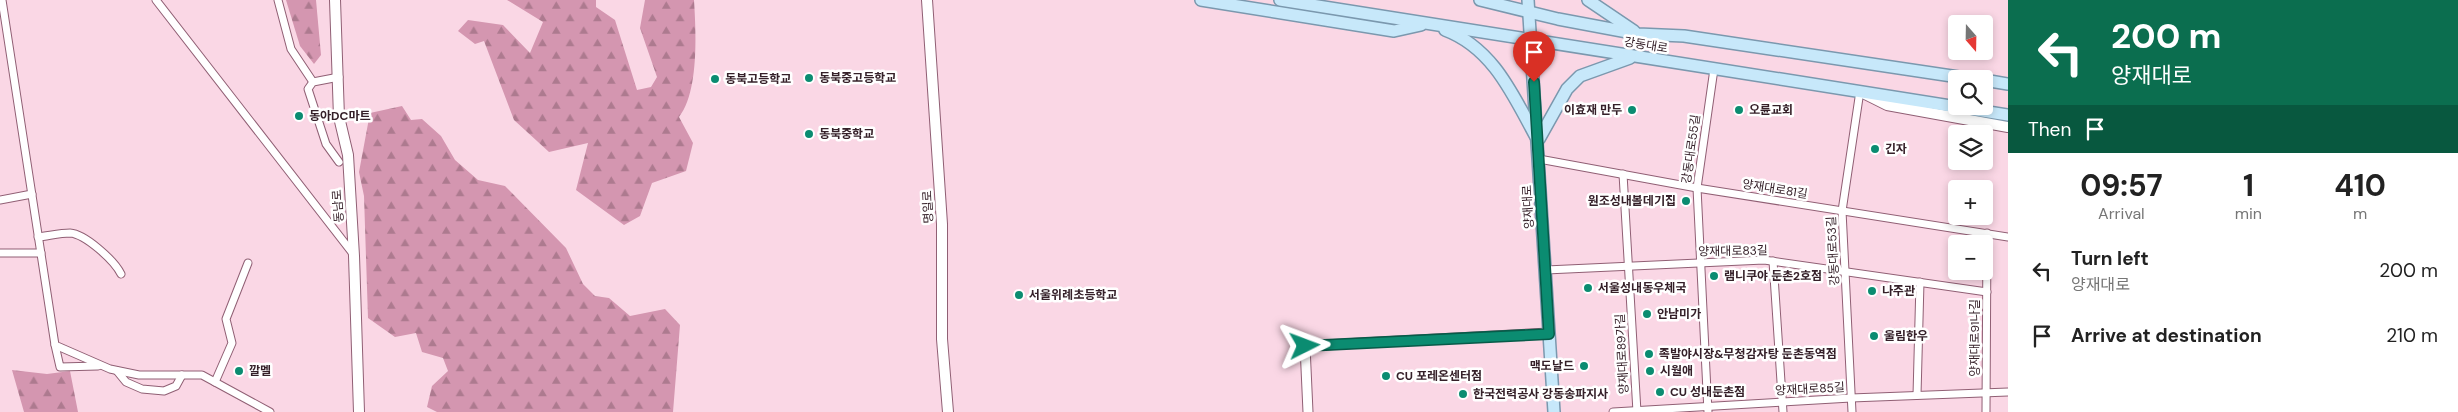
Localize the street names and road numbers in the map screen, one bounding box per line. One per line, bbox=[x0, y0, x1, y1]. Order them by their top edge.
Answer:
street label: 강동대로 bbox=[1623, 34, 1669, 56]
street label: 강동대로55길 bbox=[1678, 113, 1704, 185]
street label: 양재대로81길 bbox=[1741, 176, 1809, 202]
street label: 양재대로 bbox=[1519, 185, 1537, 229]
street label: 동남로 bbox=[329, 189, 347, 223]
street label: 명일로 bbox=[919, 190, 937, 224]
street label: 강동대로53길 bbox=[1823, 216, 1843, 286]
street label: 양재대로83길 bbox=[1698, 242, 1768, 260]
street label: 양재대로91나길 bbox=[1967, 299, 1983, 377]
street label: 양재대로89가길 bbox=[1612, 313, 1632, 395]
street label: 양재대로85길 bbox=[1775, 379, 1845, 399]

